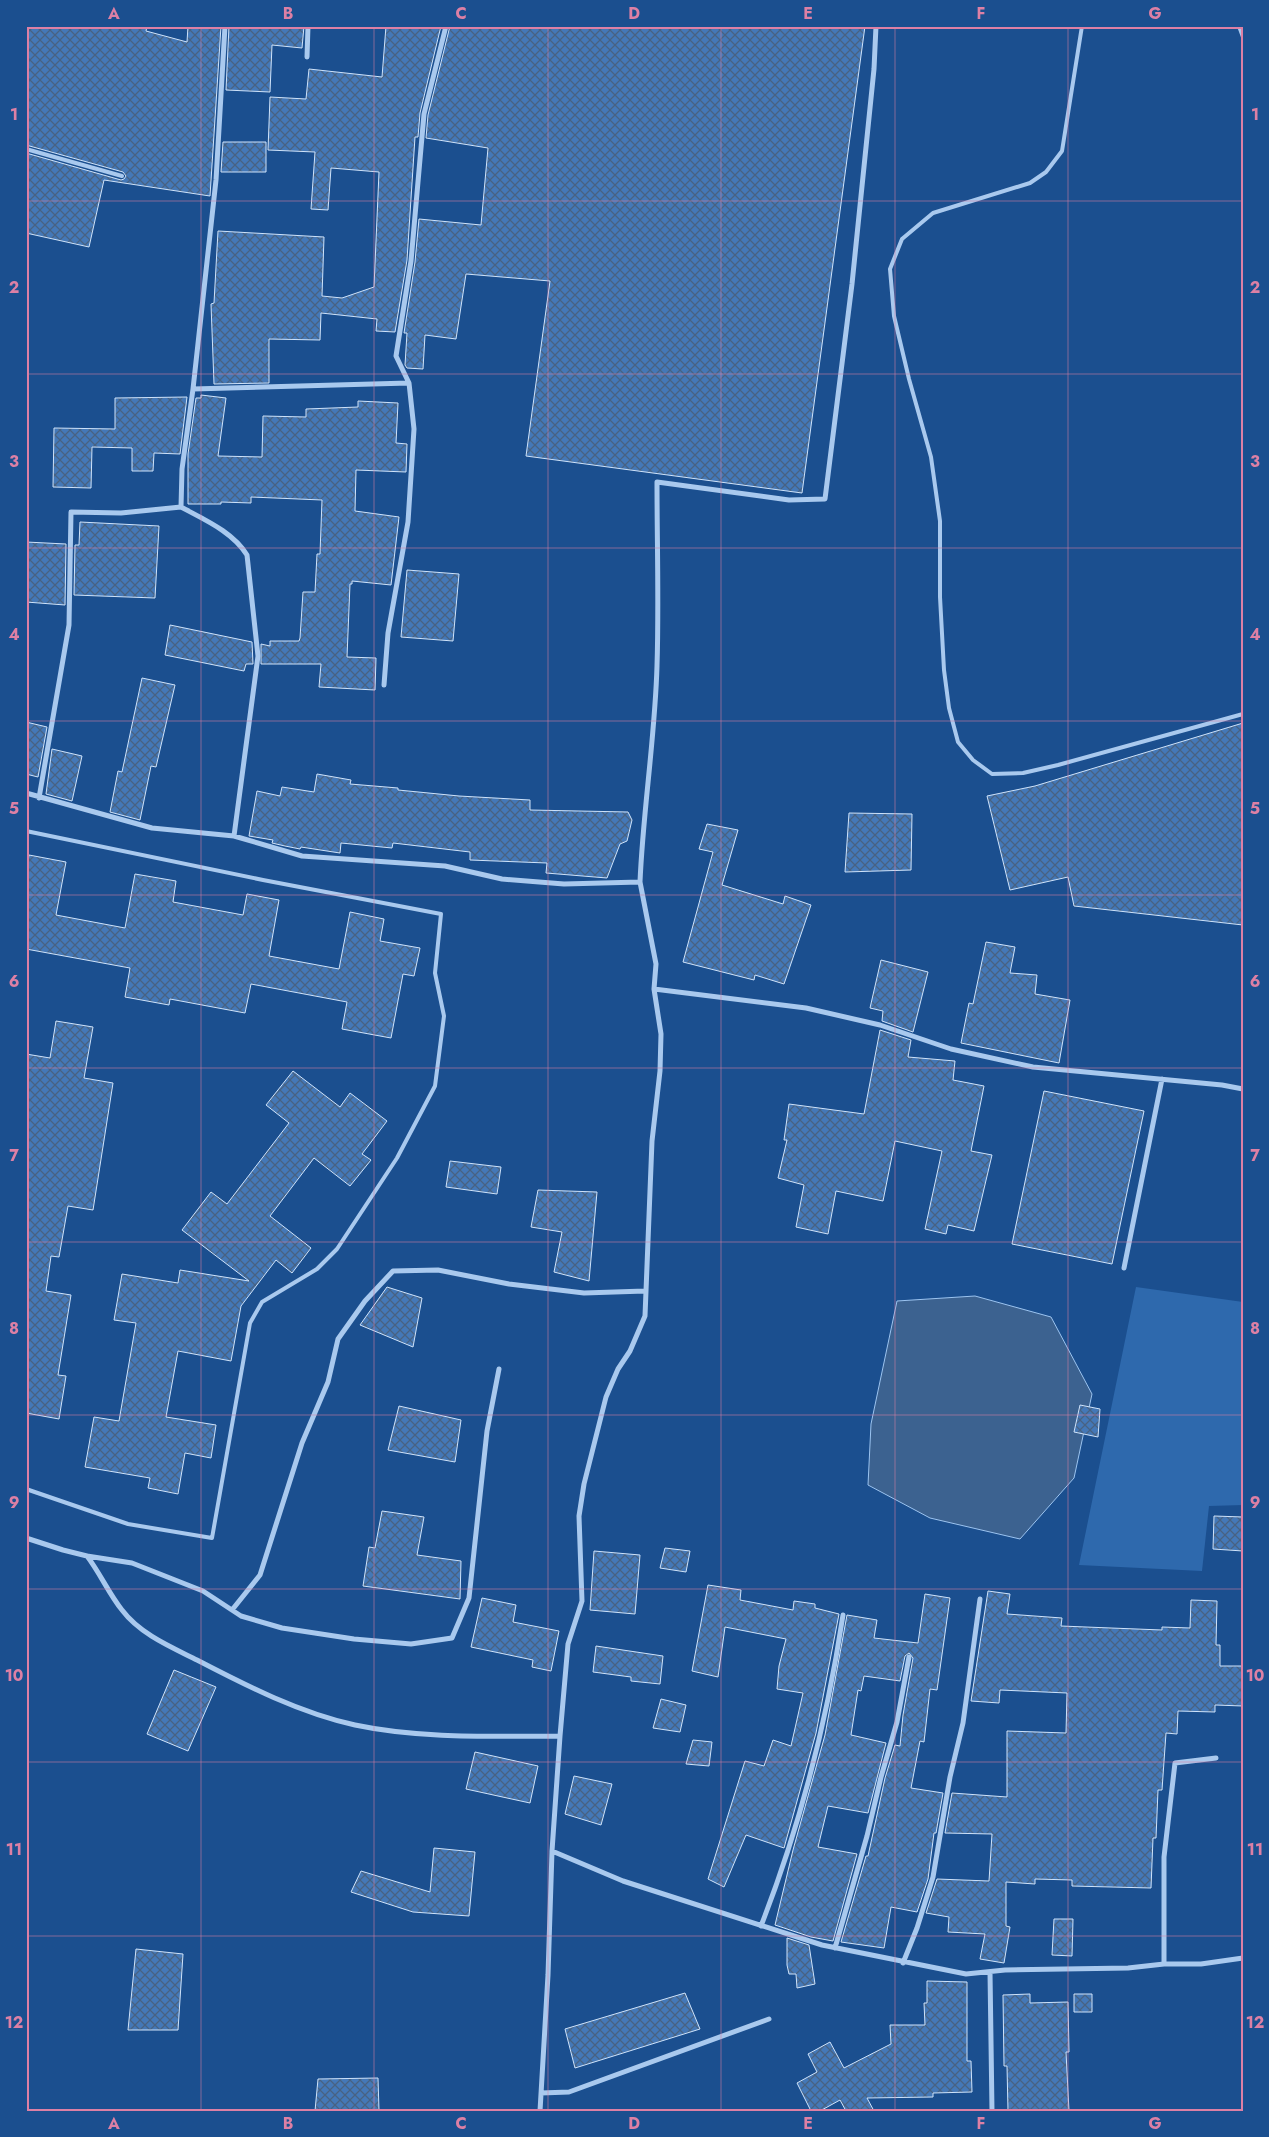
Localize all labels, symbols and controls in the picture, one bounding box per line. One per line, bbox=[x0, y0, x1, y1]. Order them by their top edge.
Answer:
text: A bbox=[107, 2, 120, 25]
text: B bbox=[283, 2, 293, 25]
text: C bbox=[455, 2, 467, 25]
text: D bbox=[628, 2, 640, 25]
text: E bbox=[803, 2, 813, 25]
text: F bbox=[977, 2, 985, 25]
text: G bbox=[1148, 2, 1162, 25]
text: 1 bbox=[10, 103, 18, 126]
text: 1 bbox=[1251, 103, 1259, 126]
text: 2 bbox=[9, 276, 19, 299]
text: 2 bbox=[1250, 276, 1260, 299]
text: 3 bbox=[9, 450, 19, 473]
text: 3 bbox=[1250, 450, 1260, 473]
text: 4 bbox=[8, 623, 20, 646]
text: 4 bbox=[1249, 623, 1261, 646]
text: 5 bbox=[9, 797, 19, 820]
text: 5 bbox=[1250, 797, 1260, 820]
text: 6 bbox=[9, 970, 19, 993]
text: 6 bbox=[1250, 970, 1260, 993]
text: 7 bbox=[9, 1144, 19, 1167]
text: 7 bbox=[1250, 1144, 1260, 1167]
text: 8 bbox=[9, 1317, 19, 1340]
text: 8 bbox=[1250, 1317, 1260, 1340]
text: 9 bbox=[9, 1491, 19, 1514]
text: 9 bbox=[1250, 1491, 1260, 1514]
text: 10 bbox=[5, 1664, 23, 1687]
text: 10 bbox=[1246, 1664, 1264, 1687]
text: 11 bbox=[6, 1838, 22, 1861]
text: 11 bbox=[1247, 1838, 1263, 1861]
text: 12 bbox=[5, 2011, 23, 2034]
text: 12 bbox=[1246, 2011, 1264, 2034]
text: A bbox=[107, 2112, 120, 2135]
text: B bbox=[283, 2112, 293, 2135]
text: C bbox=[455, 2112, 467, 2135]
text: D bbox=[628, 2112, 640, 2135]
text: E bbox=[803, 2112, 813, 2135]
text: F bbox=[977, 2112, 985, 2135]
text: G bbox=[1148, 2112, 1162, 2135]

